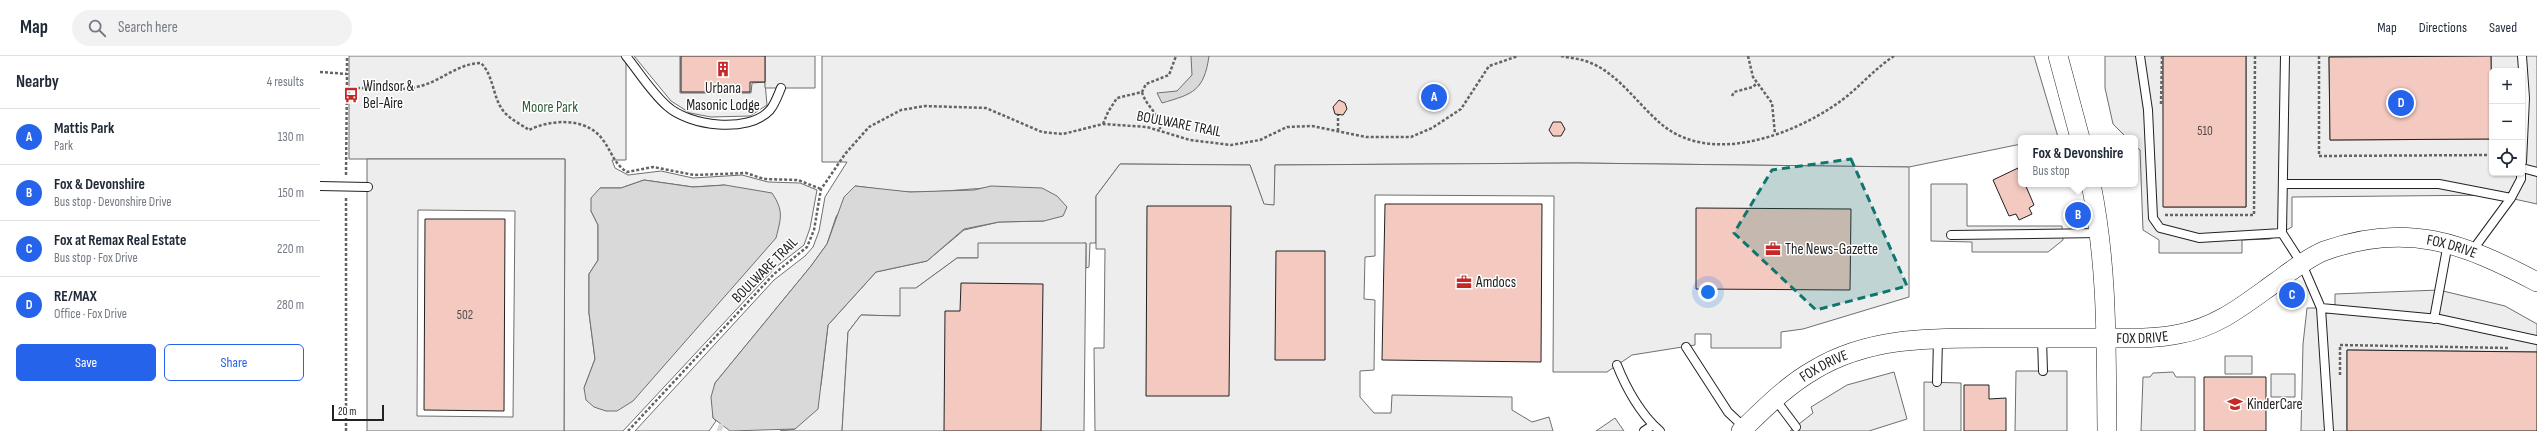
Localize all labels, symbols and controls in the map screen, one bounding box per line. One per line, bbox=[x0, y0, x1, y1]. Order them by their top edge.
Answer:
search box bbox=[72, 10, 352, 46]
text: Map bbox=[20, 16, 48, 39]
icon: search bbox=[86, 17, 108, 39]
text: Search here bbox=[118, 18, 178, 37]
text: Map bbox=[2377, 19, 2397, 36]
text: Directions bbox=[2419, 19, 2467, 36]
text: Saved bbox=[2489, 19, 2517, 36]
building icon: Urbana Masonic Lodge bbox=[714, 60, 732, 78]
map controls bbox=[2489, 68, 2525, 176]
button: + bbox=[2489, 68, 2525, 104]
text: Nearby bbox=[16, 72, 59, 92]
text: 4 results bbox=[267, 74, 304, 90]
place label: Windsor & Bel-Aire bbox=[363, 77, 415, 113]
place label: Urbana Masonic Lodge bbox=[686, 79, 760, 115]
pin: A bbox=[1421, 82, 1447, 112]
bus stop icon: Windsor & Bel-Aire bbox=[342, 86, 360, 104]
pin: D bbox=[2388, 88, 2414, 118]
park label: Moore Park bbox=[522, 98, 578, 117]
button: − bbox=[2489, 104, 2525, 140]
street label: BOULWARE TRAIL bbox=[1135, 106, 1223, 142]
text: Mattis Park bbox=[54, 119, 114, 138]
house number: 510 bbox=[2197, 123, 2213, 139]
text: A bbox=[26, 129, 32, 145]
text: 130 m bbox=[278, 129, 304, 145]
popup bbox=[2018, 135, 2138, 187]
text: Park bbox=[54, 138, 73, 154]
button: locate bbox=[2489, 140, 2525, 176]
text: Fox & Devonshire bbox=[2032, 144, 2124, 163]
text: Bus stop bbox=[2032, 163, 2070, 179]
text: Fox & Devonshire bbox=[54, 175, 145, 194]
text: B bbox=[26, 185, 32, 201]
text: 150 m bbox=[278, 185, 304, 201]
text: Bus stop · Devonshire Drive bbox=[54, 194, 172, 210]
pin: B bbox=[2065, 200, 2091, 230]
street label: FOX DRIVE bbox=[2425, 230, 2480, 262]
text: Fox at Remax Real Estate bbox=[54, 231, 186, 250]
street label: BOULWARE TRAIL bbox=[728, 233, 802, 307]
office icon: The News-Gazette bbox=[1764, 240, 1782, 258]
place label: The News-Gazette bbox=[1785, 240, 1878, 259]
text: C bbox=[26, 241, 32, 257]
text: 220 m bbox=[277, 241, 304, 257]
text: Bus stop · Fox Drive bbox=[54, 250, 138, 266]
office icon: Amdocs bbox=[1455, 273, 1473, 291]
place label: Amdocs bbox=[1475, 273, 1516, 292]
pin: C bbox=[2279, 280, 2305, 310]
your location bbox=[1698, 282, 1718, 302]
text: RE/MAX bbox=[54, 287, 97, 306]
text: D bbox=[26, 297, 32, 313]
text: 280 m bbox=[277, 297, 304, 313]
text: Office · Fox Drive bbox=[54, 306, 127, 322]
house number: 502 bbox=[457, 307, 473, 323]
street label: FOX DRIVE bbox=[2116, 326, 2169, 348]
button: Save bbox=[16, 344, 156, 381]
button: Share bbox=[164, 344, 304, 381]
street label: FOX DRIVE bbox=[1796, 345, 1850, 386]
school or university icon: KinderCare bbox=[2226, 395, 2244, 413]
place label: KinderCare bbox=[2247, 395, 2303, 414]
scale bar bbox=[332, 403, 384, 422]
text: 20 m bbox=[338, 405, 356, 418]

